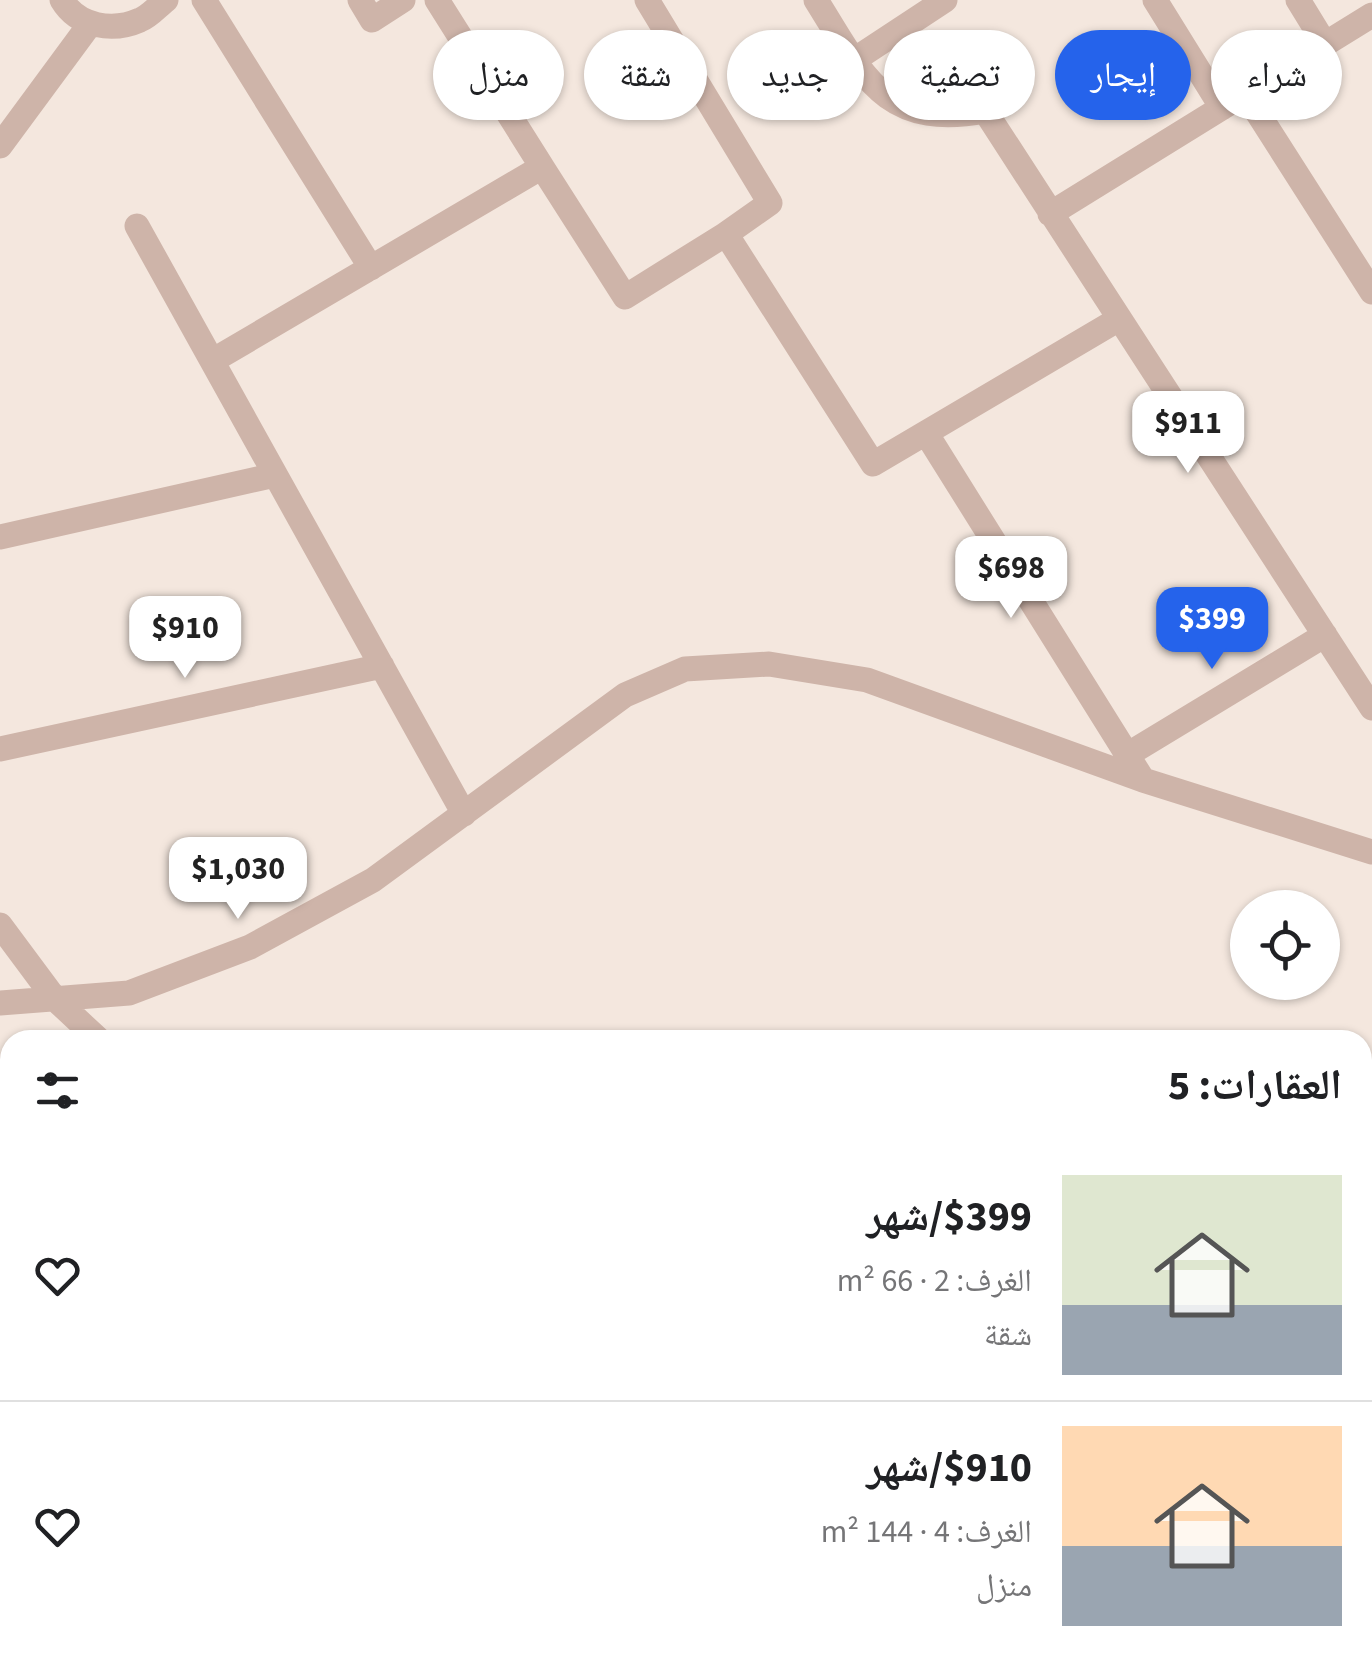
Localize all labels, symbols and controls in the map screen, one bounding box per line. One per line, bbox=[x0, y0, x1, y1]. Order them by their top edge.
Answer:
chip: منزل bbox=[433, 30, 564, 120]
chip: شقة bbox=[584, 30, 707, 120]
chip: جديد bbox=[727, 30, 864, 120]
chip: تصفية bbox=[884, 30, 1035, 120]
chip: إيجار bbox=[1055, 30, 1191, 120]
chip: شراء bbox=[1211, 30, 1342, 120]
pin: $911 bbox=[1129, 391, 1247, 476]
text: $911 bbox=[1154, 400, 1222, 446]
pin: $698 bbox=[952, 536, 1070, 621]
text: $698 bbox=[977, 545, 1045, 591]
pin: $399 bbox=[1153, 587, 1271, 672]
pin: $910 bbox=[126, 596, 244, 681]
text: $399 bbox=[1178, 596, 1246, 642]
text: $910 bbox=[151, 605, 219, 651]
pin: $1,030 bbox=[157, 837, 319, 922]
text: $1,030 bbox=[191, 846, 285, 892]
map controls bbox=[1230, 890, 1340, 1000]
button: locate bbox=[1230, 890, 1340, 1000]
text: العقارات: 5 bbox=[1168, 1056, 1342, 1116]
icon: filters bbox=[30, 1063, 85, 1118]
text: $399/شهر bbox=[866, 1187, 1032, 1247]
icon: home bbox=[1142, 1215, 1262, 1335]
icon: heart bbox=[30, 1248, 85, 1303]
text: الغرف: 2 · 66 m² bbox=[837, 1258, 1032, 1304]
text: شقة bbox=[984, 1312, 1032, 1358]
text: $910/شهر bbox=[866, 1438, 1032, 1498]
icon: home bbox=[1142, 1466, 1262, 1586]
icon: heart bbox=[30, 1499, 85, 1554]
text: الغرف: 4 · 144 m² bbox=[821, 1509, 1032, 1555]
text: منزل bbox=[976, 1563, 1032, 1609]

